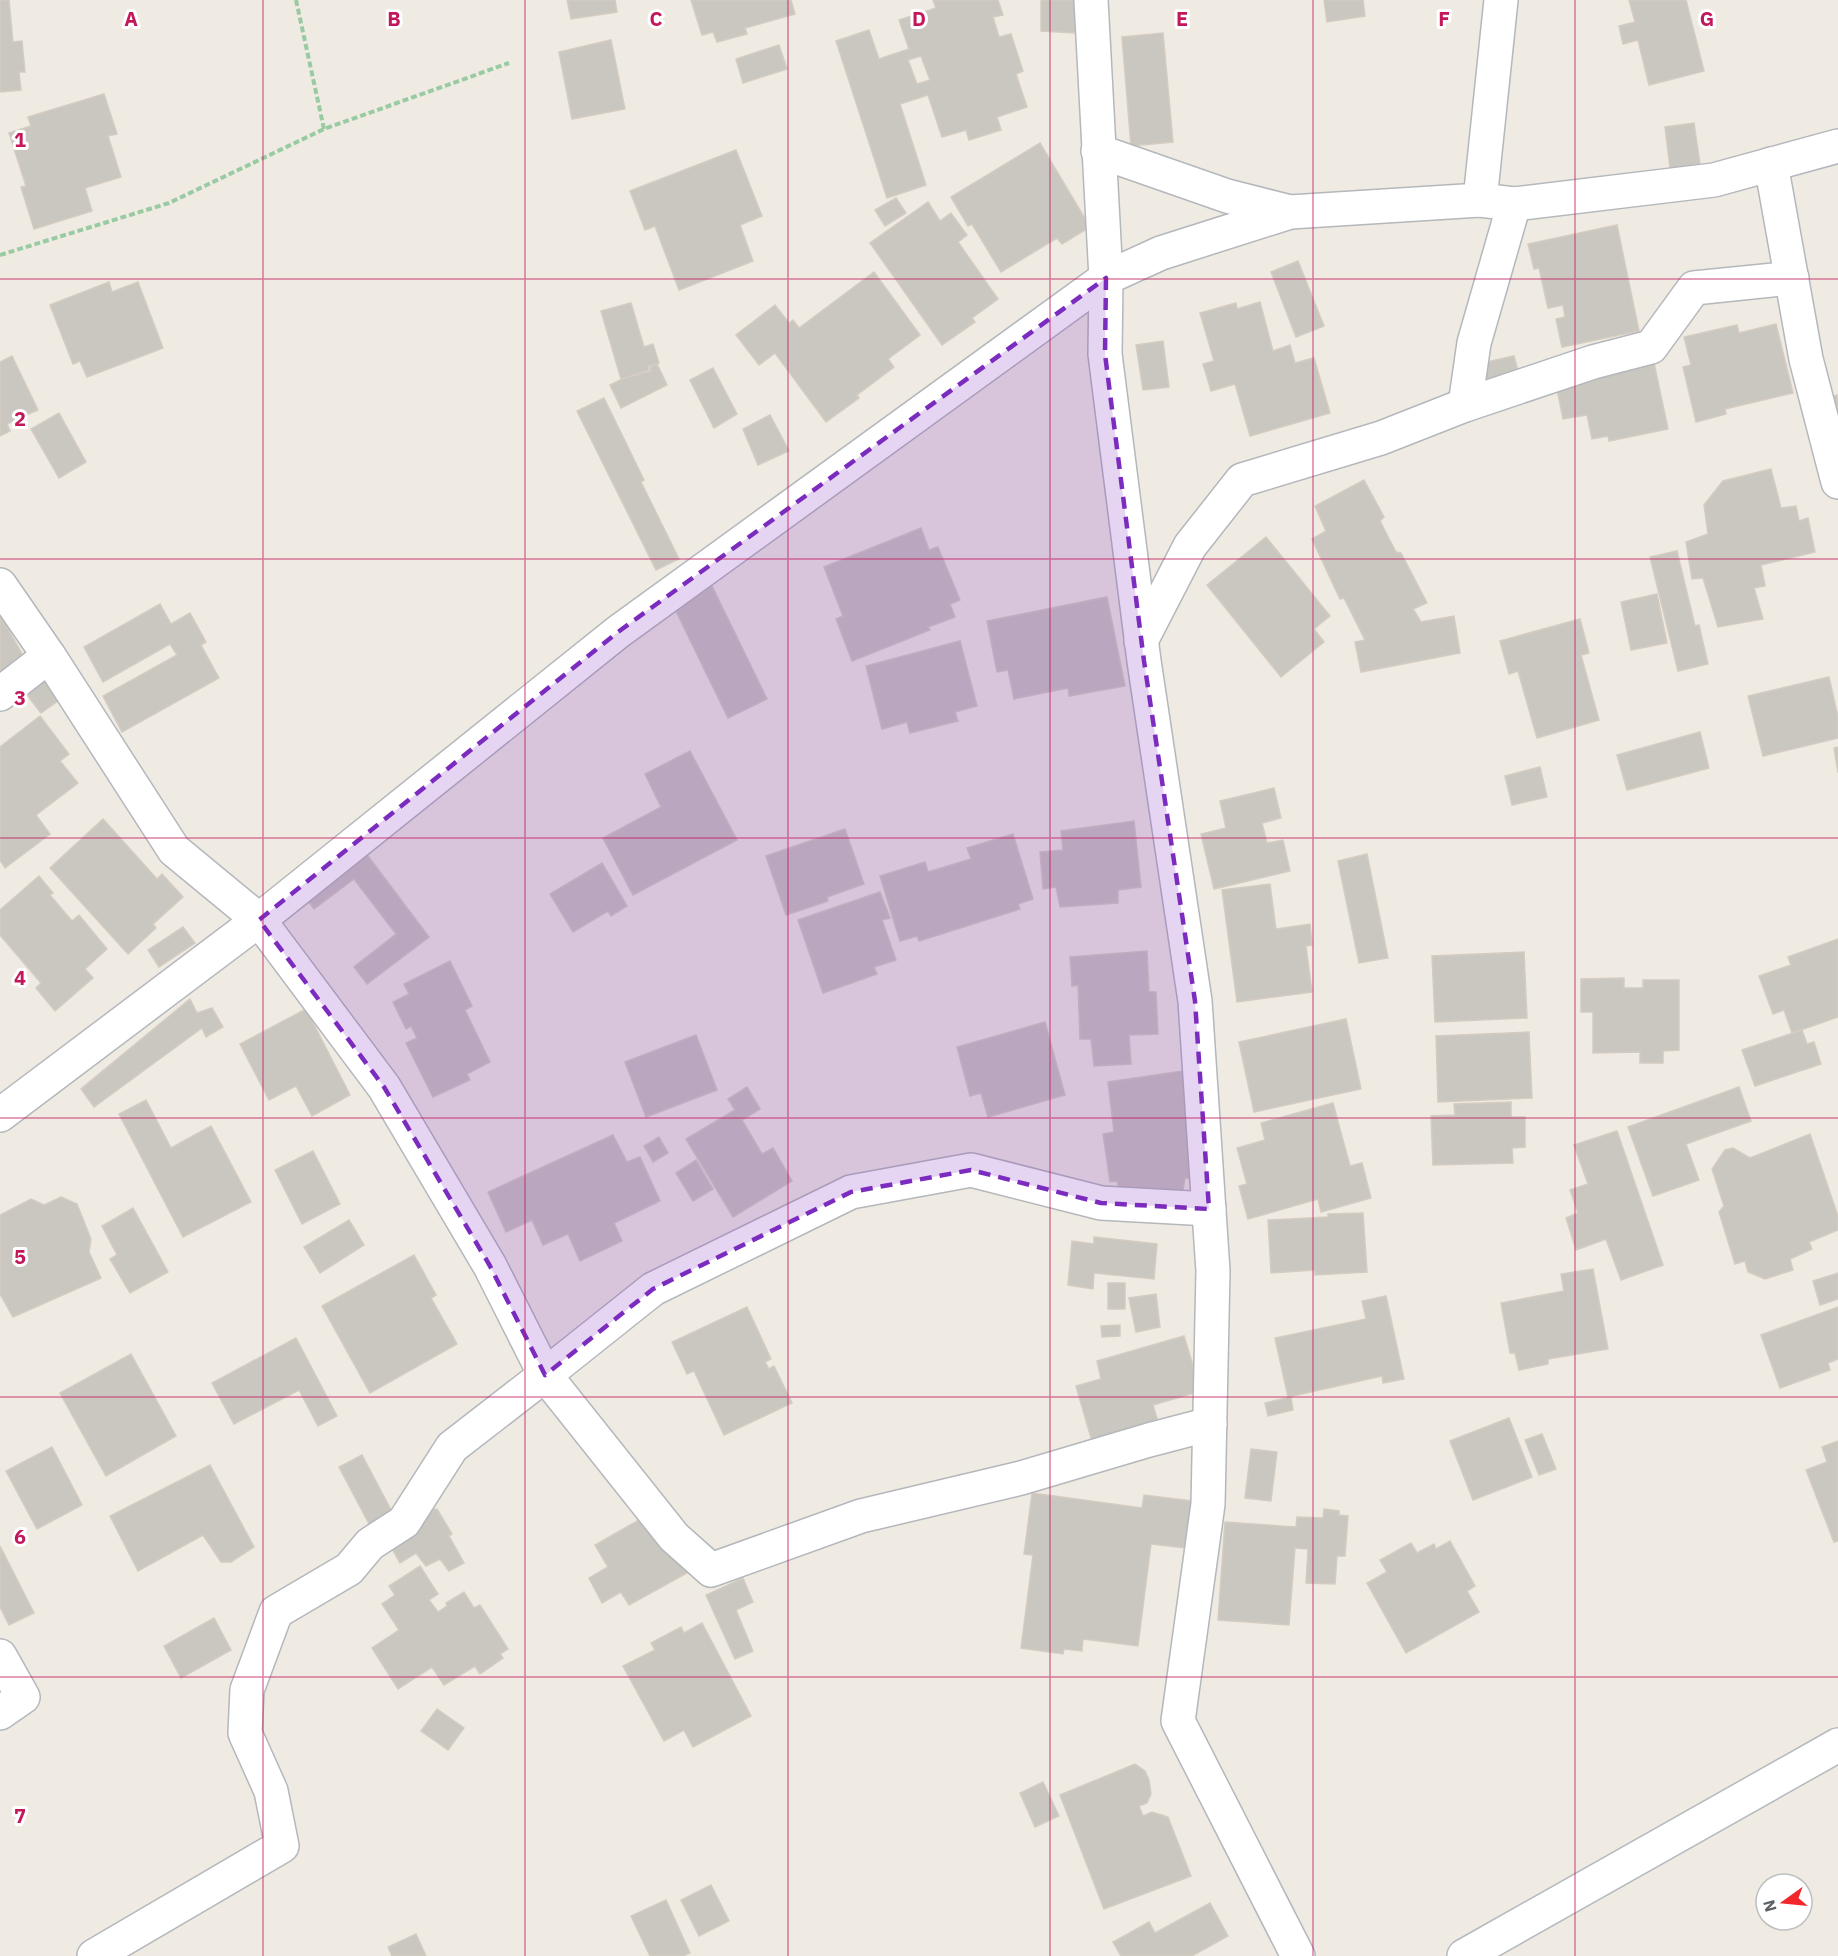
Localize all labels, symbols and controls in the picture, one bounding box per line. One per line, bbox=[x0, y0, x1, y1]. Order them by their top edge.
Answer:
text: A bbox=[124, 5, 138, 32]
text: B bbox=[387, 5, 401, 32]
text: C bbox=[649, 5, 663, 32]
text: D bbox=[912, 5, 926, 32]
text: E bbox=[1176, 5, 1188, 32]
text: F bbox=[1438, 5, 1450, 32]
text: G bbox=[1700, 5, 1714, 32]
text: 1 bbox=[14, 126, 26, 153]
text: 2 bbox=[14, 405, 26, 432]
text: 3 bbox=[14, 684, 26, 711]
text: 4 bbox=[14, 964, 26, 991]
text: 5 bbox=[14, 1243, 26, 1270]
text: 6 bbox=[14, 1523, 26, 1550]
text: 7 bbox=[14, 1802, 26, 1829]
north arrow bbox=[1754, 1872, 1814, 1932]
text: N bbox=[1758, 1898, 1781, 1914]

